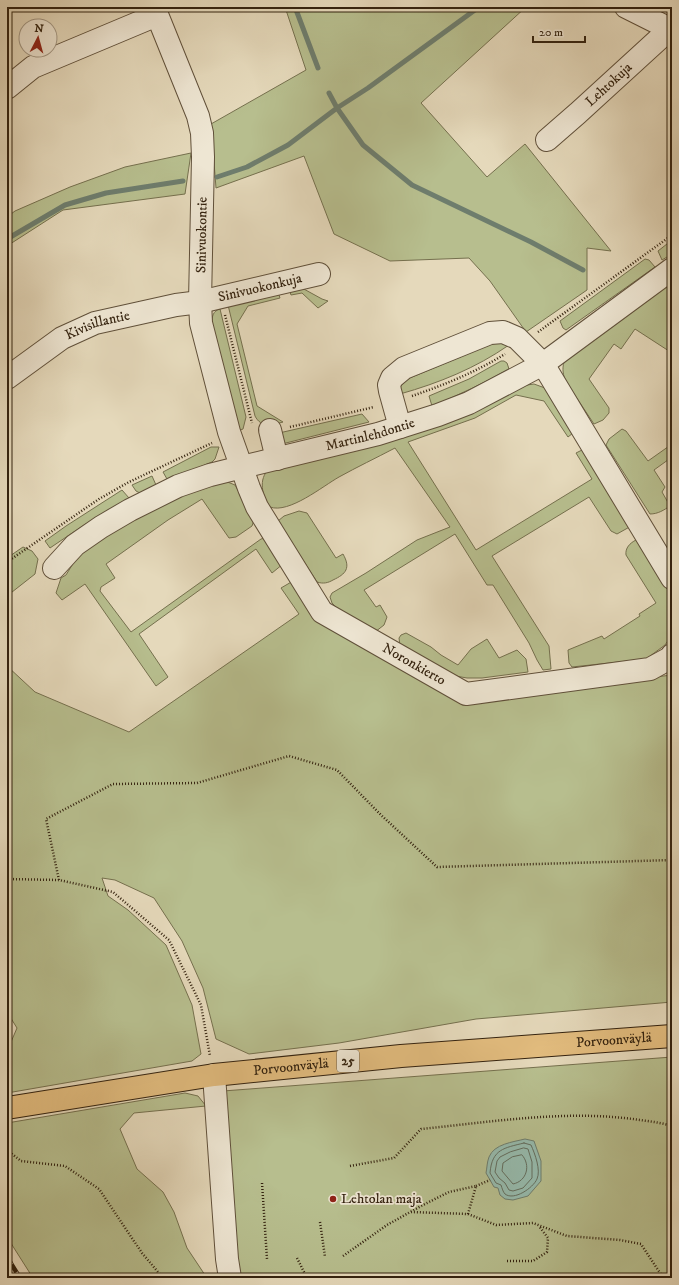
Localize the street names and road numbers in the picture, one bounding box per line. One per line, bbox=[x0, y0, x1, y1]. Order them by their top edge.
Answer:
street label: Lehtokuja bbox=[582, 59, 636, 111]
street label: Sinivuokontie bbox=[192, 196, 212, 273]
street label: Sinivuokonkuja bbox=[216, 269, 304, 306]
street label: Kivisillantie bbox=[62, 307, 132, 344]
street label: Martinlehdontie bbox=[324, 414, 417, 455]
street label: Noronkierto bbox=[379, 639, 449, 690]
street label: Porvoonväylä bbox=[575, 1029, 652, 1052]
road number: 25 bbox=[337, 1050, 359, 1072]
street label: Porvoonväylä bbox=[252, 1054, 330, 1080]

